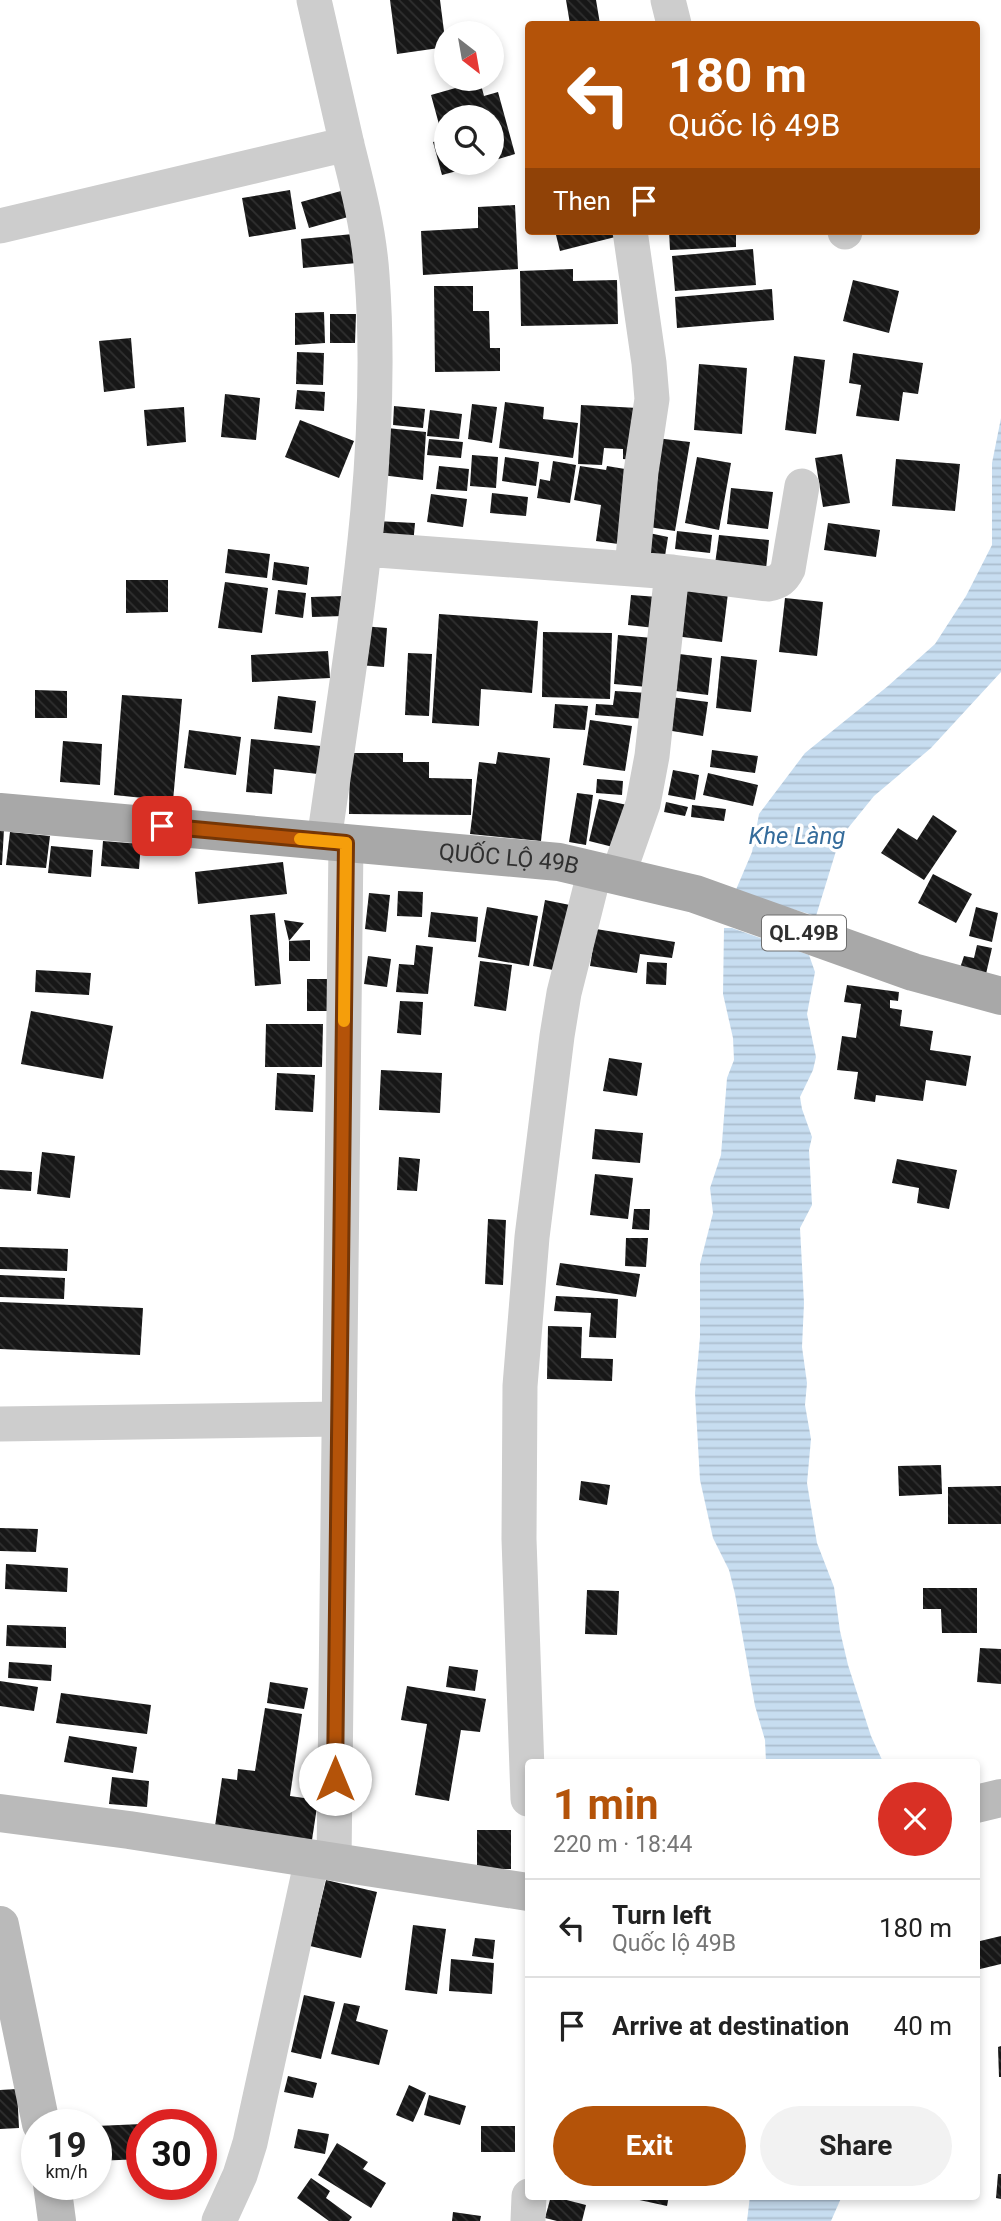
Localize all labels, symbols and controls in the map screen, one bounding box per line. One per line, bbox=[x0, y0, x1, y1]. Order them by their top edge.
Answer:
north arrow bbox=[434, 21, 504, 91]
map controls bbox=[434, 21, 504, 175]
text: 180 m bbox=[668, 47, 807, 104]
icon: left bbox=[553, 49, 644, 140]
button: search bbox=[434, 105, 504, 175]
text: Quốc lộ 49B bbox=[668, 106, 840, 144]
icon: arrive bbox=[625, 182, 663, 220]
text: Then bbox=[553, 186, 611, 216]
pin bbox=[132, 796, 192, 856]
icon: arrive bbox=[143, 807, 181, 845]
water label: Khe Làng bbox=[749, 822, 845, 850]
street label: QUỐC LỘ 49B bbox=[438, 838, 582, 880]
road number: QL.49B bbox=[762, 916, 846, 950]
position arrow bbox=[298, 1742, 372, 1816]
text: 1 min bbox=[553, 1780, 659, 1829]
button: close bbox=[878, 1782, 952, 1856]
text: 220 m · 18:44 bbox=[553, 1831, 692, 1858]
text: Turn left bbox=[612, 1900, 711, 1930]
icon: left bbox=[553, 1909, 591, 1947]
text: 180 m bbox=[879, 1913, 952, 1943]
text: Quốc lộ 49B bbox=[612, 1930, 736, 1957]
icon: arrive bbox=[553, 2007, 591, 2045]
text: Arrive at destination bbox=[612, 2011, 849, 2041]
text: 40 m bbox=[894, 2011, 952, 2041]
button: Exit bbox=[553, 2106, 746, 2186]
button: Share bbox=[760, 2106, 952, 2186]
speed limit sign: 30 bbox=[126, 2109, 217, 2200]
text: 19 bbox=[46, 2125, 87, 2166]
text: km/h bbox=[45, 2161, 88, 2182]

